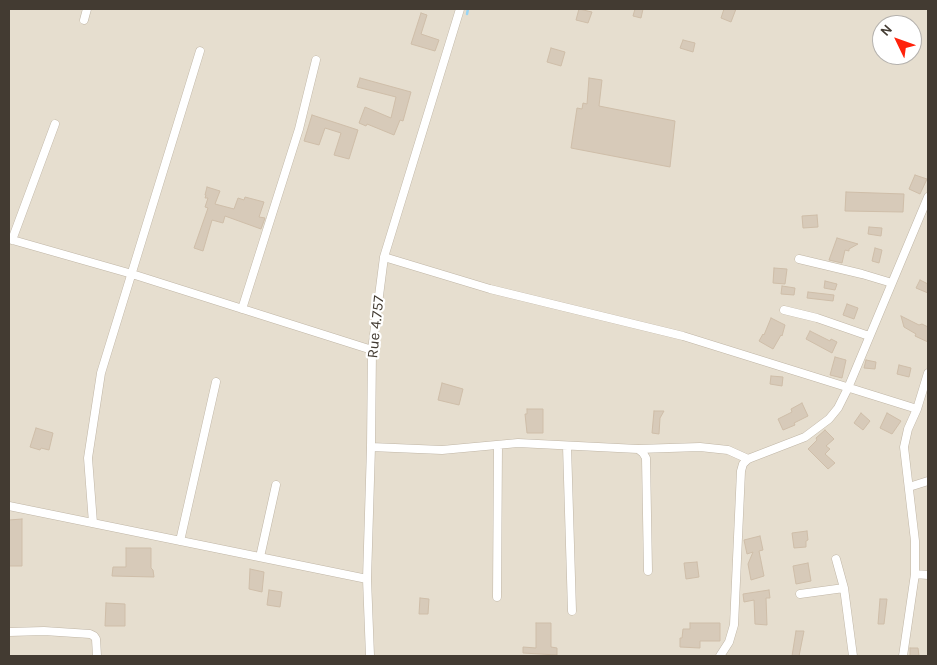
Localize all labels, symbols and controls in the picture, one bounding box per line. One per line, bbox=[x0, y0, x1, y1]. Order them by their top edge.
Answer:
north arrow bbox=[872, 15, 922, 65]
text: N bbox=[877, 21, 896, 40]
street label: Rue 4.757 bbox=[364, 295, 388, 359]

